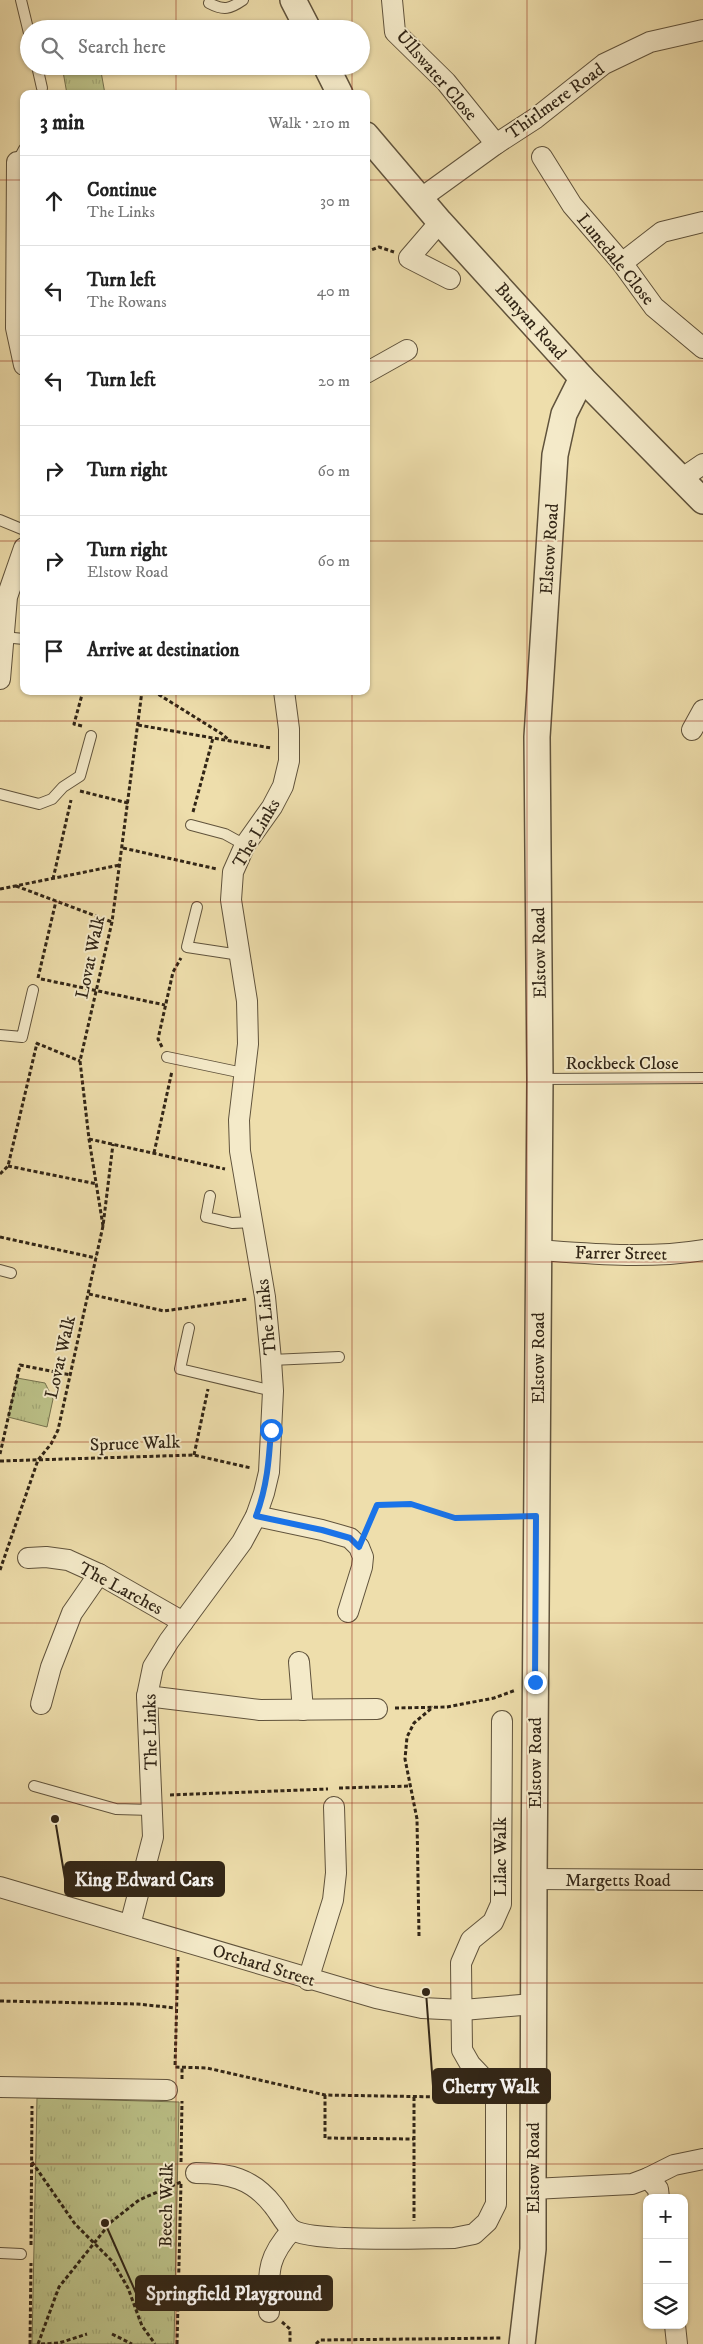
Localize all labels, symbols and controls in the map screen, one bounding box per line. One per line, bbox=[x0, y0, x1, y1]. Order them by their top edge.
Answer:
search box bbox=[20, 20, 370, 75]
street label: Ullswater Close bbox=[391, 26, 482, 126]
icon: search bbox=[38, 34, 66, 62]
text: Search here bbox=[78, 36, 166, 59]
street label: Thirlmere Road bbox=[502, 59, 609, 145]
text: 3 min bbox=[40, 110, 85, 136]
text: Walk · 210 m bbox=[268, 113, 350, 133]
text: Continue bbox=[87, 179, 157, 202]
icon: ahead bbox=[40, 187, 68, 215]
text: 30 m bbox=[320, 191, 350, 211]
text: The Links bbox=[87, 202, 155, 222]
street label: Lunedale Close bbox=[572, 209, 659, 310]
text: Turn left bbox=[87, 269, 156, 292]
icon: left bbox=[40, 277, 68, 305]
street label: Bunyan Road bbox=[490, 279, 571, 365]
text: 40 m bbox=[317, 281, 350, 301]
text: The Rowans bbox=[87, 292, 167, 312]
icon: left bbox=[40, 367, 68, 395]
text: Turn left bbox=[87, 369, 156, 392]
text: 20 m bbox=[318, 371, 350, 391]
icon: right bbox=[40, 457, 68, 485]
text: Turn right bbox=[87, 459, 167, 482]
text: 60 m bbox=[318, 461, 350, 481]
street label: Elstow Road bbox=[536, 503, 564, 595]
text: Turn right bbox=[87, 539, 167, 562]
icon: right bbox=[40, 547, 68, 575]
text: 60 m bbox=[318, 551, 350, 571]
text: Elstow Road bbox=[87, 562, 168, 582]
icon: arrive bbox=[40, 637, 68, 665]
text: Arrive at destination bbox=[87, 639, 239, 662]
street label: The Links bbox=[228, 795, 285, 872]
street label: Elstow Road bbox=[528, 907, 552, 999]
street label: Lovat Walk bbox=[71, 914, 111, 1001]
street label: Rockbeck Close bbox=[565, 1053, 679, 1075]
street label: Farrer Street bbox=[575, 1242, 667, 1266]
street label: The Links bbox=[252, 1278, 282, 1356]
street label: Elstow Road bbox=[528, 1312, 550, 1404]
street label: Lovat Walk bbox=[41, 1314, 81, 1401]
route start bbox=[260, 1419, 283, 1442]
street label: Spruce Walk bbox=[90, 1431, 181, 1457]
street label: The Larches bbox=[75, 1558, 166, 1620]
route end bbox=[524, 1671, 547, 1694]
street label: The Links bbox=[139, 1694, 163, 1770]
street label: Elstow Road bbox=[525, 1717, 547, 1809]
street label: Lilac Walk bbox=[490, 1817, 512, 1897]
callout: King Edward Cars bbox=[65, 1862, 224, 1896]
text: King Edward Cars bbox=[74, 1869, 214, 1892]
street label: Margetts Road bbox=[565, 1870, 671, 1892]
street label: Orchard Street bbox=[210, 1940, 318, 1992]
callout: Cherry Walk bbox=[433, 2069, 550, 2103]
text: Cherry Walk bbox=[442, 2076, 540, 2099]
street label: Elstow Road bbox=[523, 2122, 545, 2214]
street label: Beech Walk bbox=[155, 2162, 179, 2248]
map controls bbox=[643, 2194, 688, 2329]
button: + bbox=[643, 2194, 688, 2239]
button: − bbox=[643, 2239, 688, 2284]
callout: Springfield Playground bbox=[136, 2276, 332, 2310]
text: Springfield Playground bbox=[146, 2283, 323, 2306]
button: layers bbox=[643, 2284, 688, 2329]

